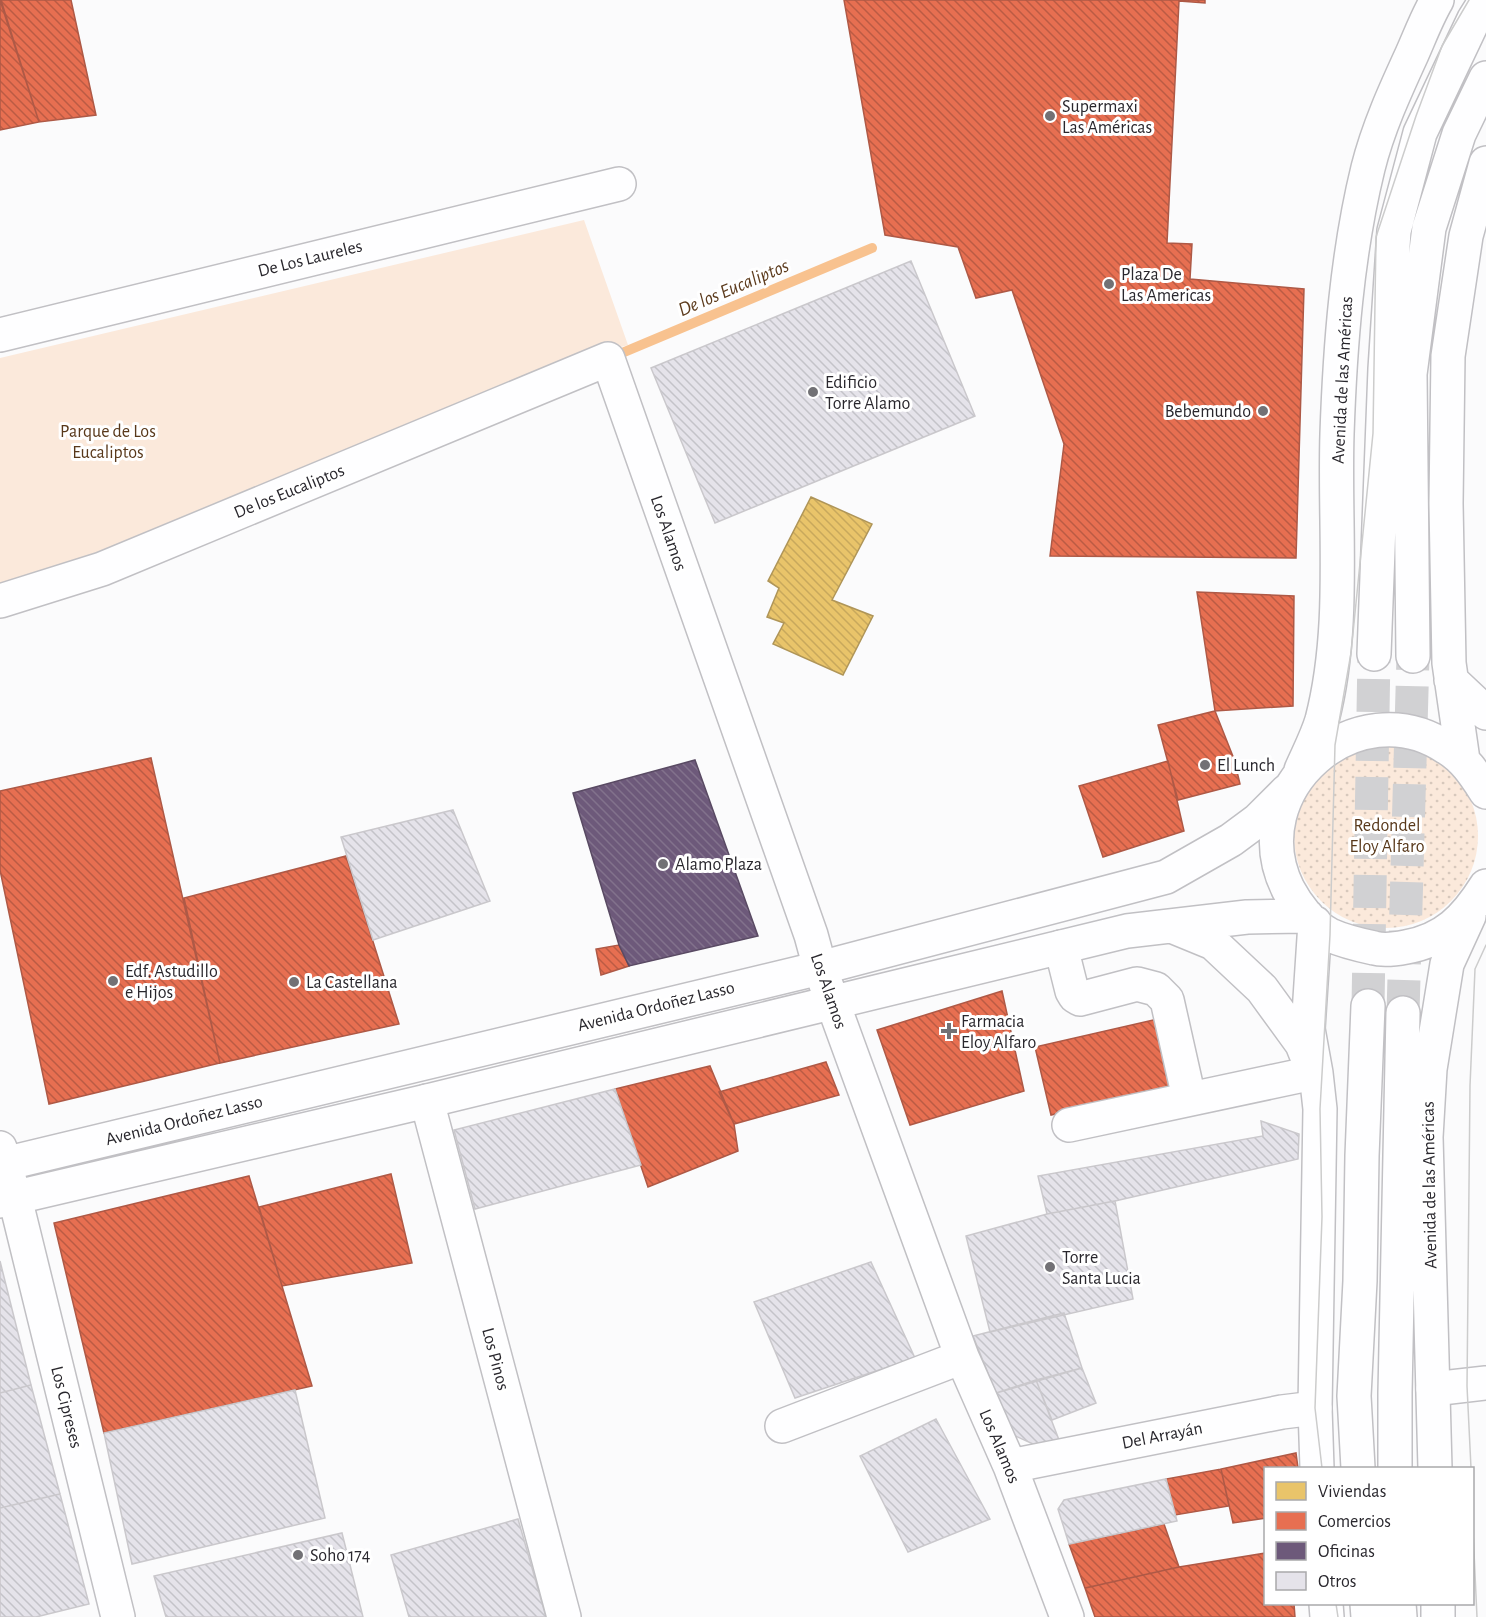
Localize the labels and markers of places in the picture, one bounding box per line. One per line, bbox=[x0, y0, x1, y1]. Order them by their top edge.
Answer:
place label: Supermaxi Las Américas bbox=[1062, 98, 1152, 137]
marker: Supermaxi Las Américas bbox=[1043, 109, 1057, 123]
place label: Plaza De Las Americas bbox=[1121, 266, 1211, 305]
marker: Plaza De Las Americas bbox=[1102, 277, 1116, 291]
place label: Edificio Torre Alamo bbox=[825, 374, 911, 413]
marker: Edificio Torre Alamo bbox=[806, 385, 820, 399]
place label: Bebemundo bbox=[1165, 403, 1251, 421]
marker: Bebemundo bbox=[1256, 404, 1270, 418]
place label: El Lunch bbox=[1217, 757, 1275, 775]
marker: El Lunch bbox=[1198, 758, 1212, 772]
place label: Alamo Plaza bbox=[675, 856, 762, 874]
marker: Alamo Plaza bbox=[656, 857, 670, 871]
place label: Edf. Astudillo e Hijos bbox=[125, 963, 218, 1002]
marker: Edf. Astudillo e Hijos bbox=[106, 974, 120, 988]
place label: La Castellana bbox=[306, 974, 398, 992]
marker: La Castellana bbox=[287, 975, 301, 989]
place label: Farmacia Eloy Alfaro bbox=[961, 1013, 1036, 1052]
marker: Farmacia Eloy Alfaro bbox=[942, 1024, 956, 1038]
place label: Torre Santa Lucia bbox=[1062, 1249, 1141, 1288]
marker: Torre Santa Lucia bbox=[1043, 1260, 1057, 1274]
place label: Soho 174 bbox=[310, 1547, 371, 1565]
marker: Soho 174 bbox=[291, 1548, 305, 1562]

